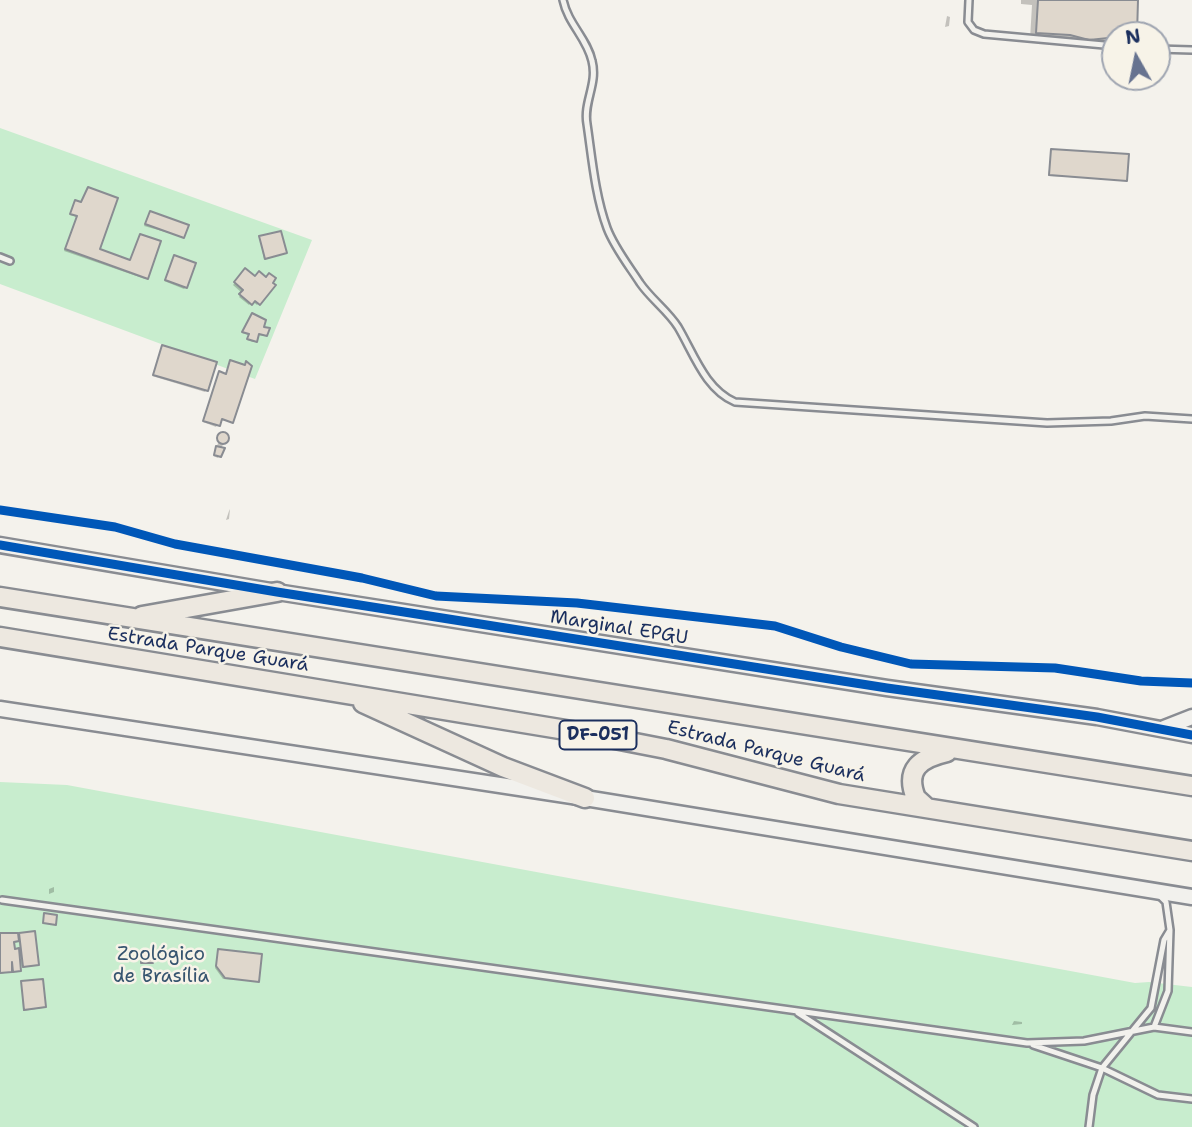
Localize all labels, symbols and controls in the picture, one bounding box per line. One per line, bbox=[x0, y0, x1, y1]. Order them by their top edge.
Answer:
north arrow bbox=[1101, 21, 1171, 91]
text: N bbox=[1124, 23, 1142, 50]
street label: Marginal EPGU bbox=[549, 606, 689, 650]
street label: Estrada Parque Guará bbox=[106, 623, 310, 677]
street label: Estrada Parque Guará bbox=[665, 716, 867, 788]
road number: DF-051 bbox=[560, 720, 636, 750]
park label: Zoológico de Brasília bbox=[113, 944, 209, 988]

